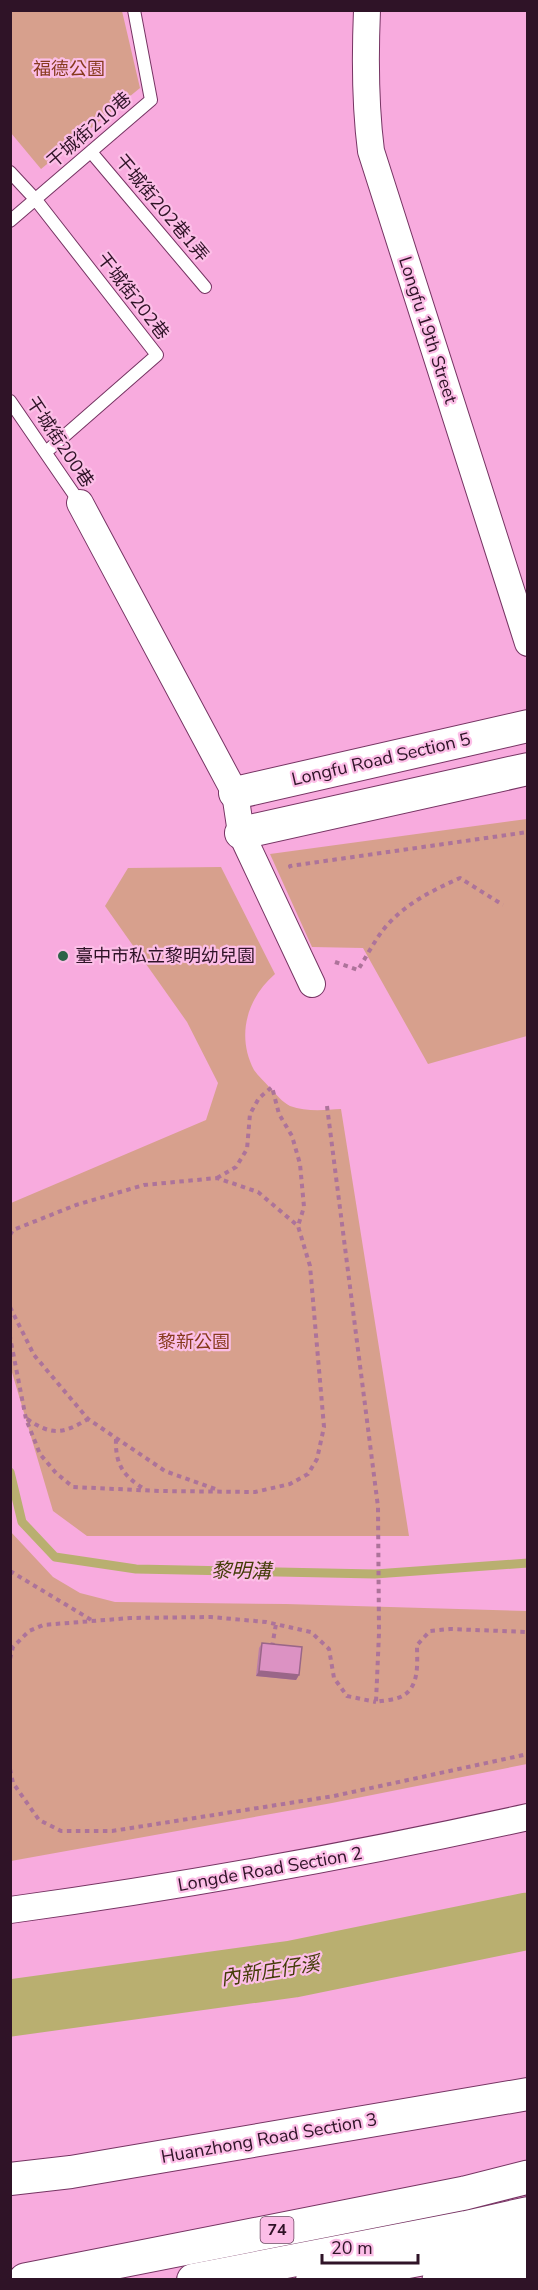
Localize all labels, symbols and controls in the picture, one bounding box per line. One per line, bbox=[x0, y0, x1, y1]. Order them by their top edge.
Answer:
park label: 福德公園 bbox=[33, 57, 105, 81]
street label: 干城街210巷 bbox=[42, 87, 136, 173]
street label: 干城街202巷1弄 bbox=[110, 149, 214, 267]
street label: 干城街202巷 bbox=[91, 247, 175, 345]
street label: Longfu 19th Street bbox=[393, 254, 463, 407]
street label: 干城街200巷 bbox=[21, 392, 99, 492]
street label: Longfu Road Section 5 bbox=[289, 727, 473, 791]
place label: 臺中市私立黎明幼兒園 bbox=[75, 944, 255, 968]
marker: 臺中市私立黎明幼兒園 bbox=[56, 949, 70, 963]
park label: 黎新公園 bbox=[158, 1330, 230, 1354]
water label: 黎明溝 bbox=[211, 1557, 274, 1585]
street label: Longde Road Section 2 bbox=[176, 1841, 364, 1897]
water label: 內新庄仔溪 bbox=[219, 1949, 324, 1992]
street label: Huanzhong Road Section 3 bbox=[159, 2107, 379, 2169]
road number: 74 bbox=[260, 2217, 294, 2243]
scale bar bbox=[322, 2227, 418, 2265]
text: 20 m bbox=[331, 2236, 373, 2260]

